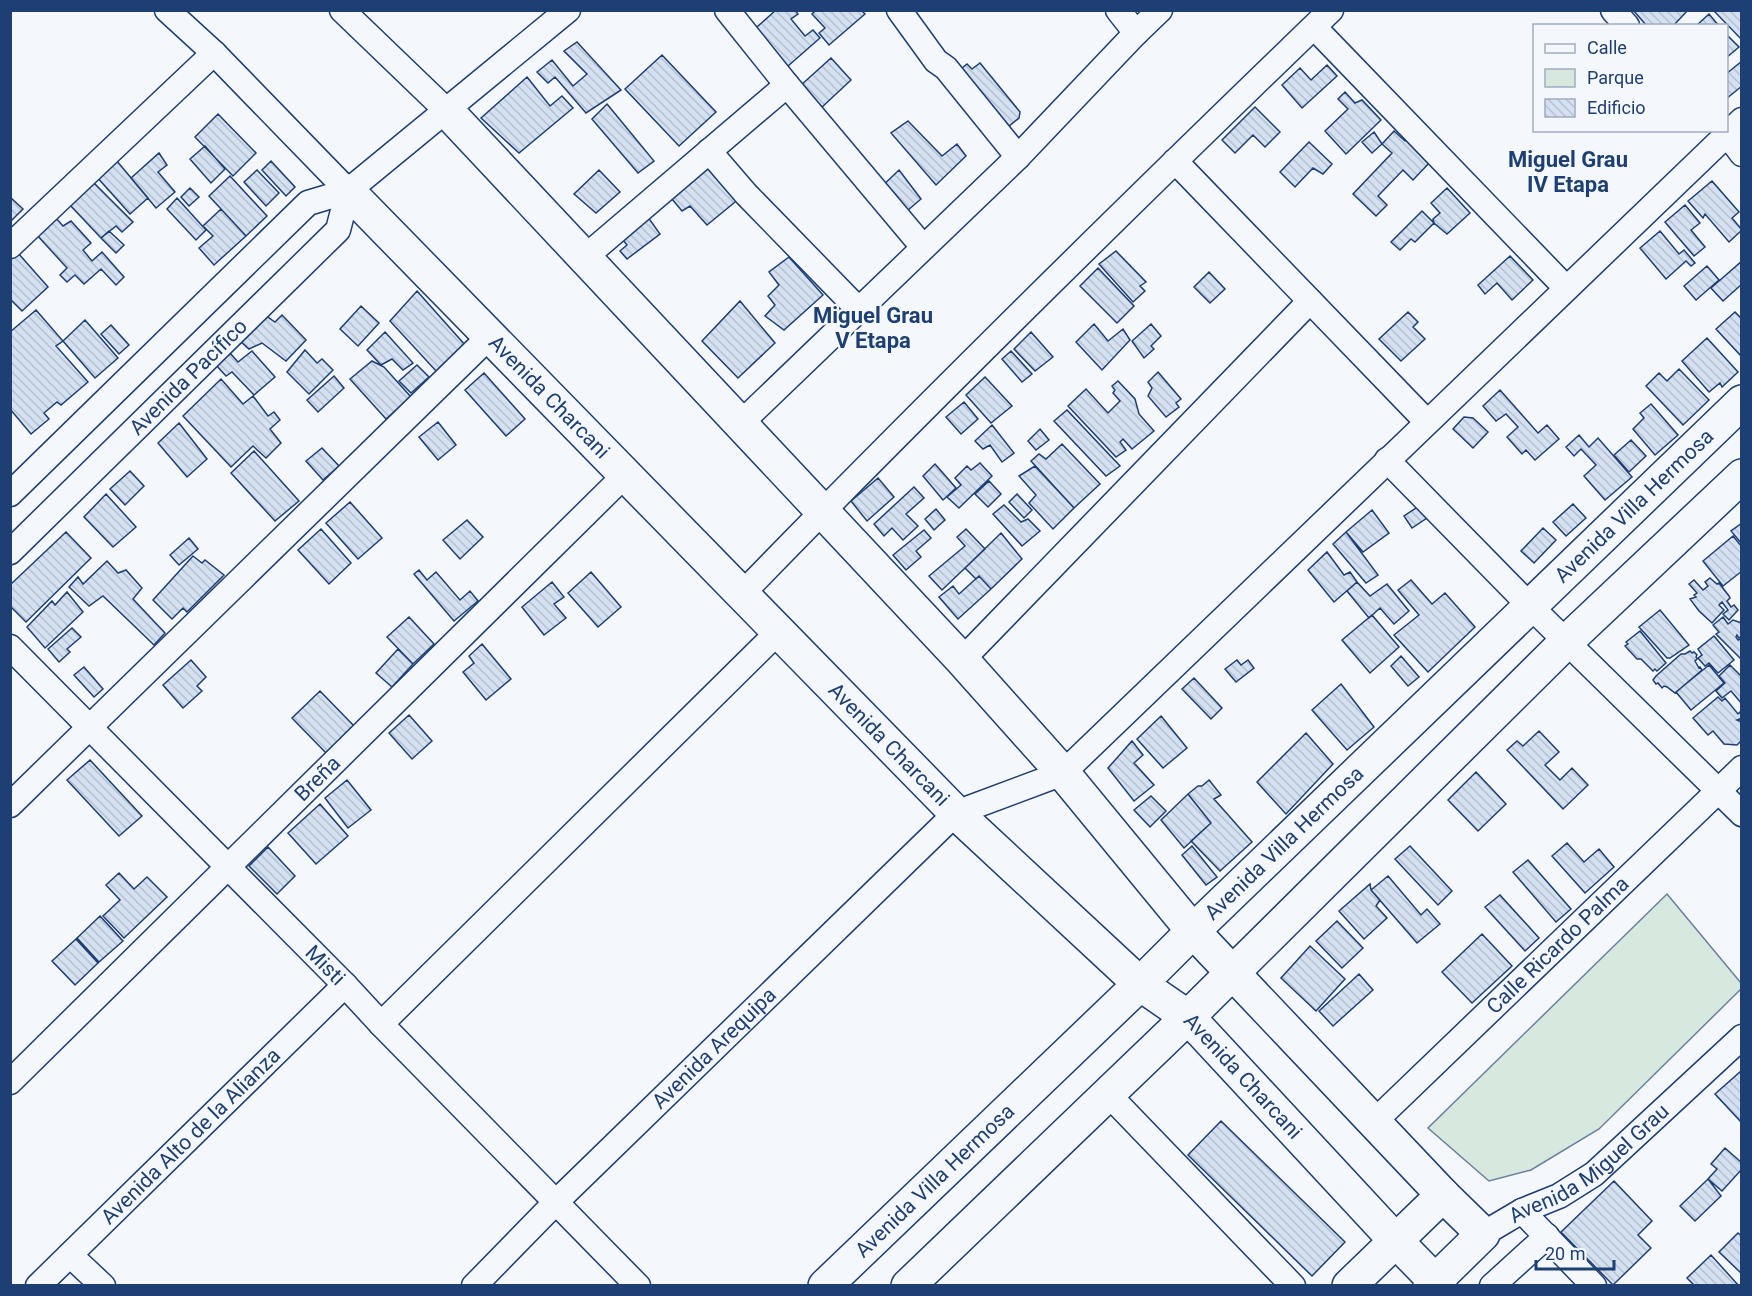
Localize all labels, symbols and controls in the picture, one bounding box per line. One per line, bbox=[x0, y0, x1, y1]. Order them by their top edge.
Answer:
legend bbox=[1533, 24, 1728, 132]
text: Calle bbox=[1587, 37, 1627, 58]
text: Parque bbox=[1587, 67, 1644, 88]
text: Edificio bbox=[1587, 97, 1646, 118]
district label: Miguel Grau IV Etapa bbox=[1508, 147, 1628, 197]
district label: Miguel Grau V Etapa bbox=[813, 303, 933, 353]
street label: Avenida Pacífico bbox=[125, 314, 252, 440]
street label: Avenida Charcani bbox=[484, 331, 615, 463]
street label: Avenida Villa Hermosa bbox=[1550, 424, 1718, 588]
street label: Avenida Charcani bbox=[824, 678, 954, 811]
street label: Breña bbox=[290, 751, 345, 806]
street label: Avenida Villa Hermosa bbox=[1200, 761, 1368, 925]
street label: Calle Ricardo Palma bbox=[1482, 872, 1634, 1019]
street label: Misti bbox=[301, 940, 350, 990]
street label: Avenida Arequipa bbox=[647, 983, 781, 1114]
street label: Avenida Charcani bbox=[1179, 1009, 1307, 1144]
street label: Avenida Alto de la Alianza bbox=[96, 1043, 285, 1229]
street label: Avenida Villa Hermosa bbox=[850, 1099, 1019, 1262]
street label: Avenida Miguel Grau bbox=[1504, 1099, 1674, 1228]
scale bar bbox=[1536, 1233, 1614, 1271]
text: 20 m bbox=[1545, 1243, 1585, 1264]

